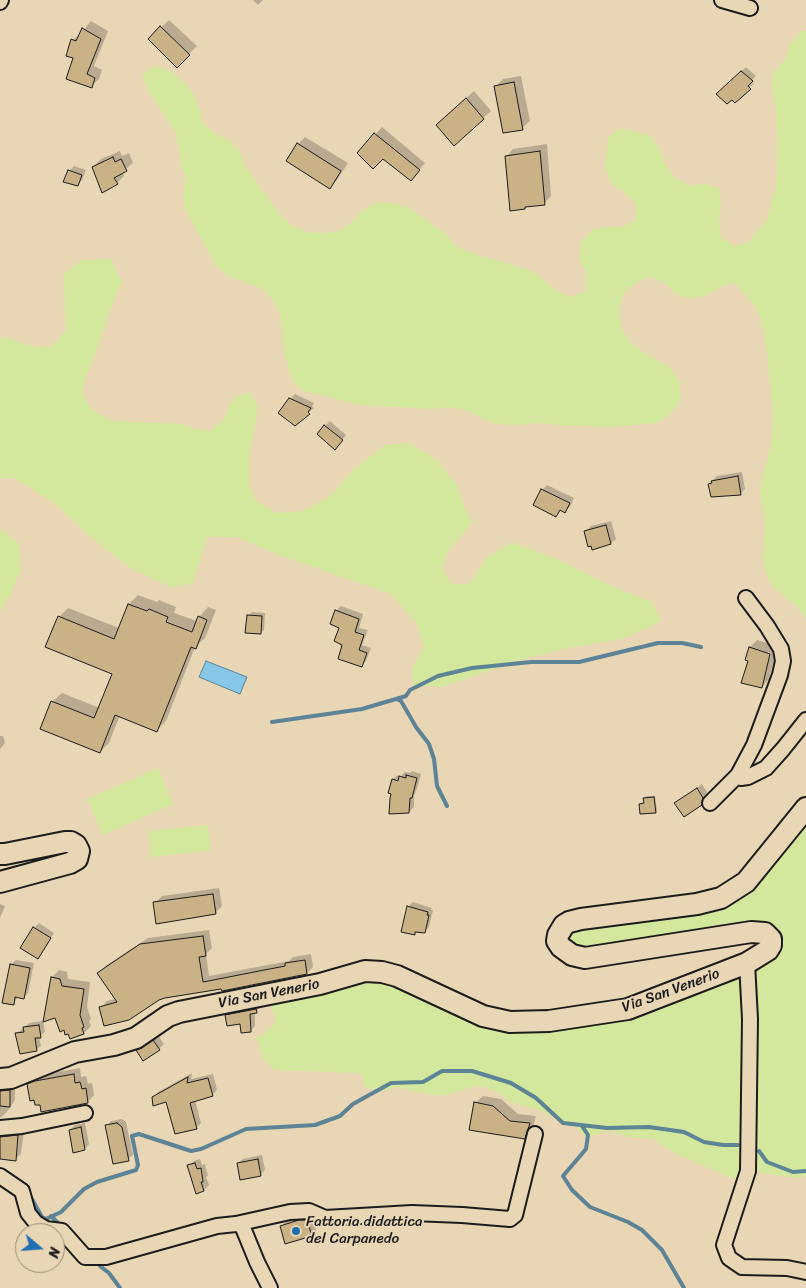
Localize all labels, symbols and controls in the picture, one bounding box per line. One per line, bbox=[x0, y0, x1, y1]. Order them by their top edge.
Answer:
street label: Via San Venerio bbox=[620, 965, 722, 1017]
street label: Via San Venerio bbox=[217, 975, 321, 1013]
place label: Fattoria didattica del Carpanedo bbox=[306, 1213, 422, 1248]
north arrow bbox=[15, 1223, 65, 1273]
marker: Fattoria didattica del Carpanedo bbox=[290, 1225, 302, 1237]
text: N bbox=[40, 1244, 67, 1261]

